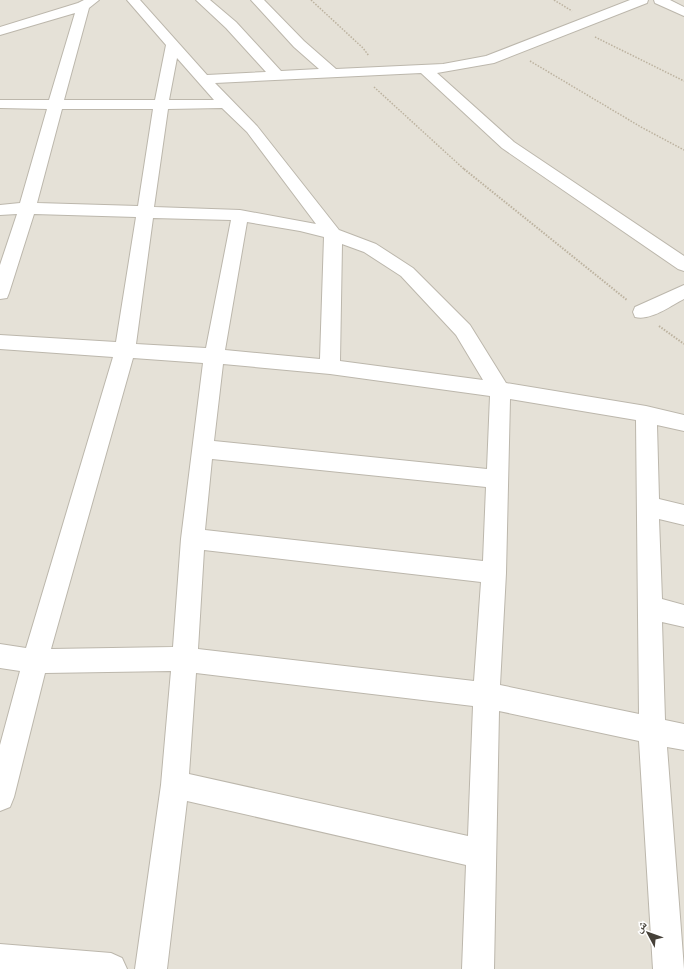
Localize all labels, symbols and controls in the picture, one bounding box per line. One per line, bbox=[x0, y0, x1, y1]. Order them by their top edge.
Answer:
north arrow bbox=[628, 913, 668, 953]
text: ش bbox=[631, 917, 651, 936]

